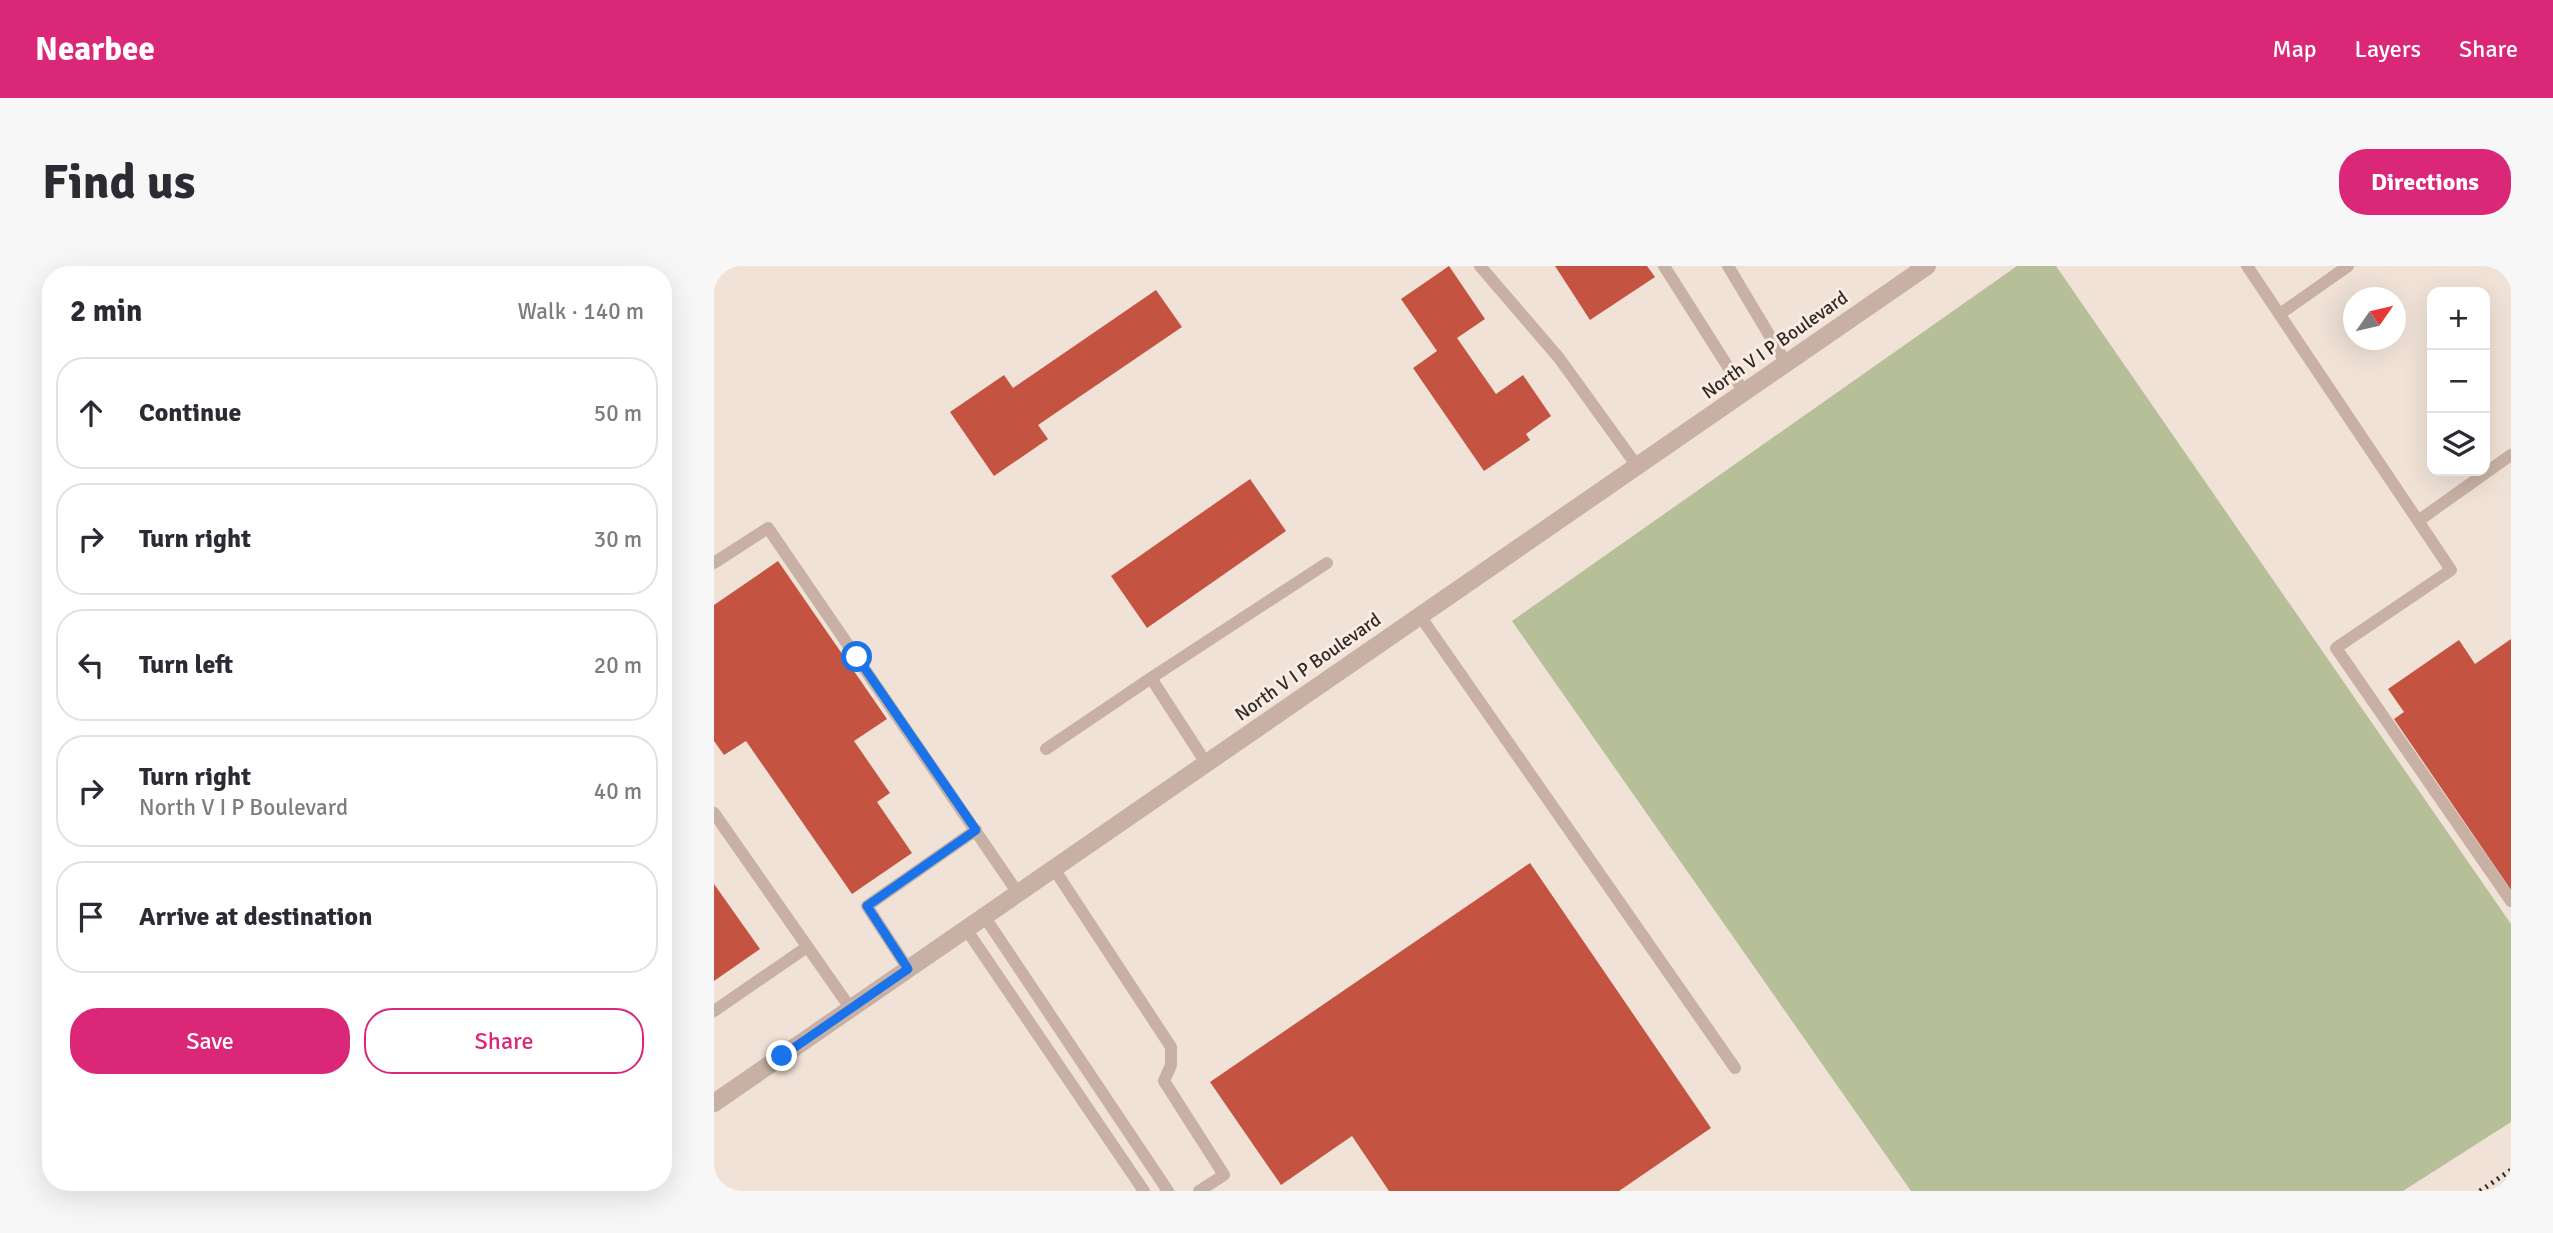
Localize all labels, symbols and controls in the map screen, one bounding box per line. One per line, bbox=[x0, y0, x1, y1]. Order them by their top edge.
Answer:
text: Nearbee bbox=[35, 29, 155, 70]
text: Map bbox=[2272, 34, 2317, 64]
text: Layers bbox=[2355, 34, 2421, 64]
text: Share bbox=[2459, 34, 2518, 64]
button: Directions bbox=[2339, 149, 2511, 215]
text: Find us bbox=[42, 152, 195, 212]
street label: North V I P Boulevard bbox=[1697, 286, 1853, 404]
north arrow bbox=[2343, 287, 2406, 350]
map controls bbox=[2427, 287, 2490, 476]
button: + bbox=[2427, 287, 2490, 350]
text: 2 min bbox=[70, 293, 142, 330]
text: Walk · 140 m bbox=[518, 297, 644, 326]
button: − bbox=[2427, 350, 2490, 413]
icon: ahead bbox=[72, 394, 110, 432]
text: Continue bbox=[139, 397, 241, 429]
text: 50 m bbox=[594, 399, 642, 428]
button: layers bbox=[2427, 413, 2490, 476]
icon: right bbox=[72, 520, 110, 558]
text: Turn right bbox=[139, 523, 251, 555]
text: 30 m bbox=[594, 525, 642, 554]
street label: North V I P Boulevard bbox=[1230, 608, 1386, 726]
route start bbox=[841, 641, 872, 672]
icon: left bbox=[72, 646, 110, 684]
text: Turn left bbox=[139, 649, 233, 681]
text: 20 m bbox=[594, 651, 642, 680]
text: Turn right bbox=[139, 761, 251, 793]
icon: right bbox=[72, 772, 110, 810]
text: 40 m bbox=[594, 777, 642, 806]
text: North V I P Boulevard bbox=[139, 793, 348, 822]
icon: arrive bbox=[72, 898, 110, 936]
text: Arrive at destination bbox=[139, 901, 372, 933]
button: Save bbox=[70, 1008, 350, 1074]
button: Share bbox=[364, 1008, 644, 1074]
route end bbox=[766, 1040, 797, 1071]

